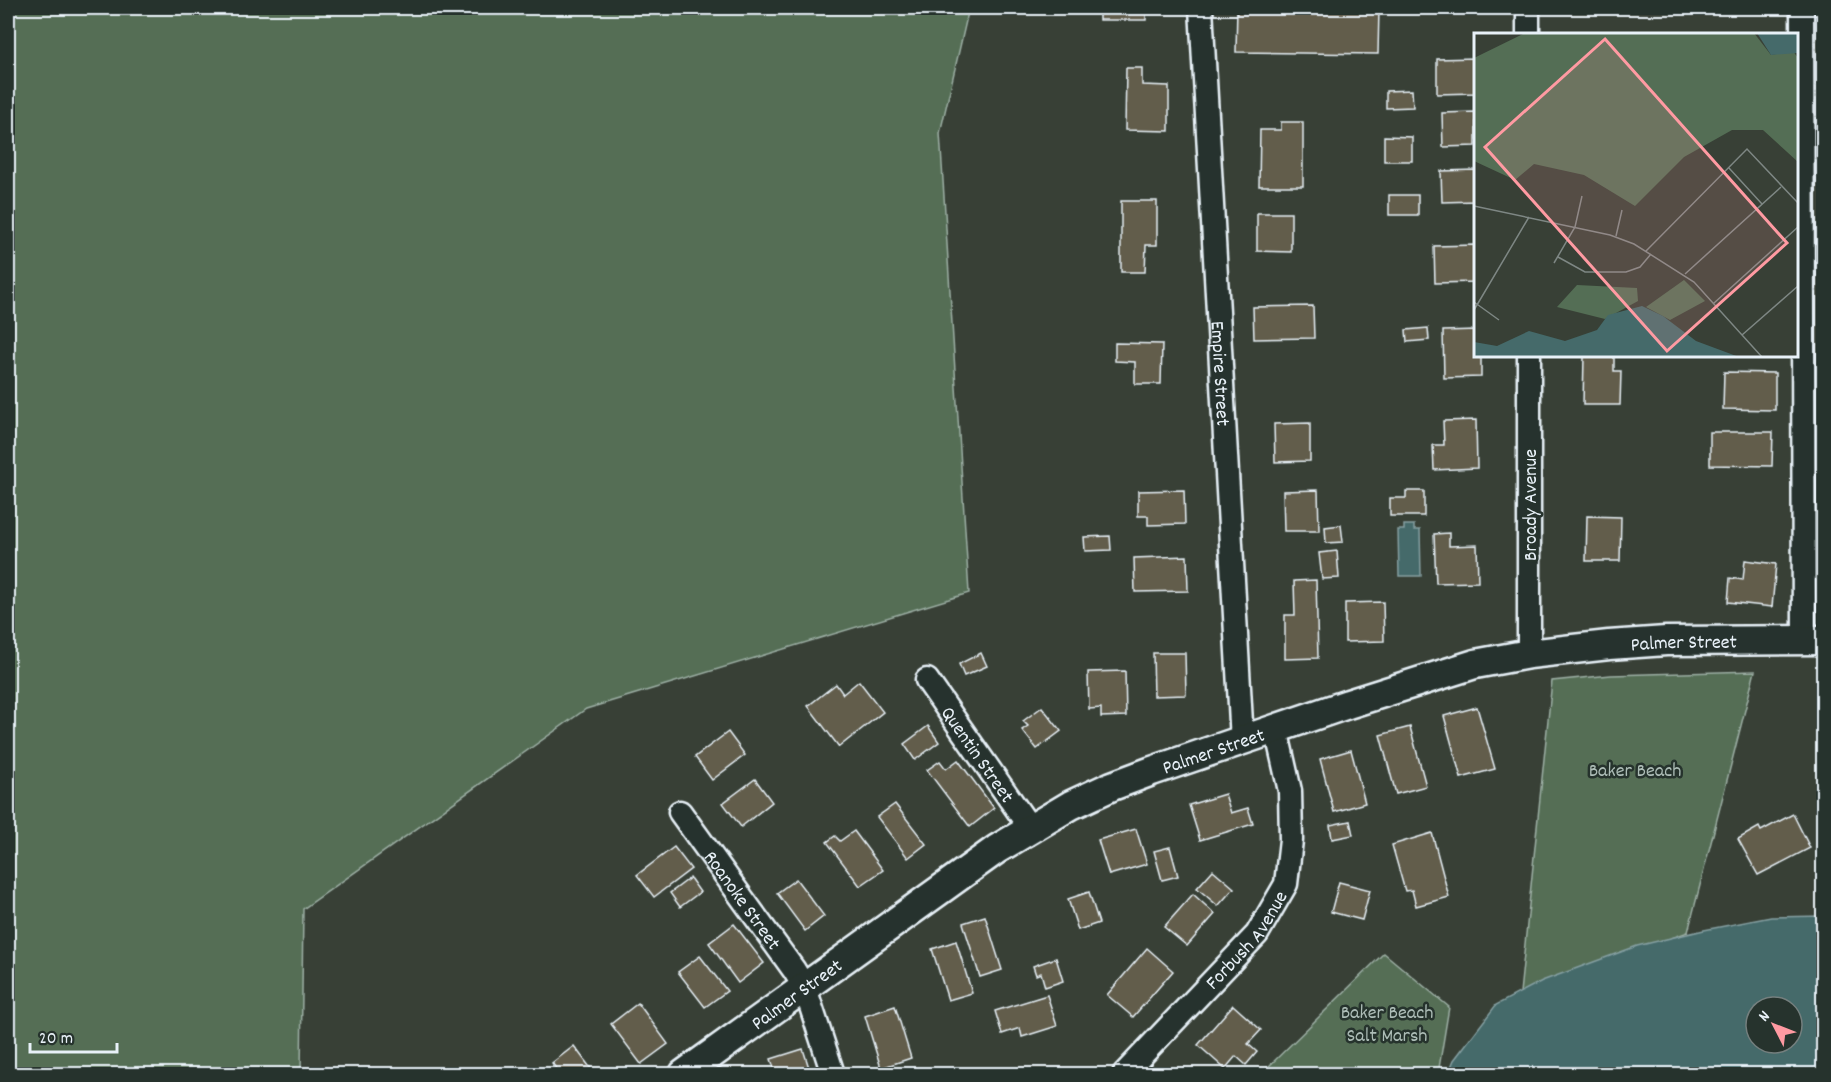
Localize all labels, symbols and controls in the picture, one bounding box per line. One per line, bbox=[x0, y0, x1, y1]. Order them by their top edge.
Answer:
inset map bbox=[1474, 33, 1798, 357]
street label: Empire Street bbox=[1202, 320, 1235, 427]
street label: Broady Avenue bbox=[1518, 449, 1546, 561]
street label: Palmer Street bbox=[1630, 630, 1737, 660]
street label: Quentin Street bbox=[932, 702, 1019, 810]
street label: Palmer Street bbox=[1159, 723, 1269, 783]
park label: Baker Beach bbox=[1589, 758, 1681, 786]
street label: Roanoke Street bbox=[695, 846, 786, 957]
street label: Forbush Avenue bbox=[1200, 886, 1296, 997]
street label: Palmer Street bbox=[746, 953, 849, 1038]
north arrow bbox=[1744, 995, 1804, 1055]
park label: Baker Beach Salt Marsh bbox=[1341, 1000, 1433, 1051]
text: N bbox=[1754, 1006, 1776, 1027]
scale bar bbox=[30, 1016, 117, 1054]
text: 20 m bbox=[39, 1027, 73, 1052]

